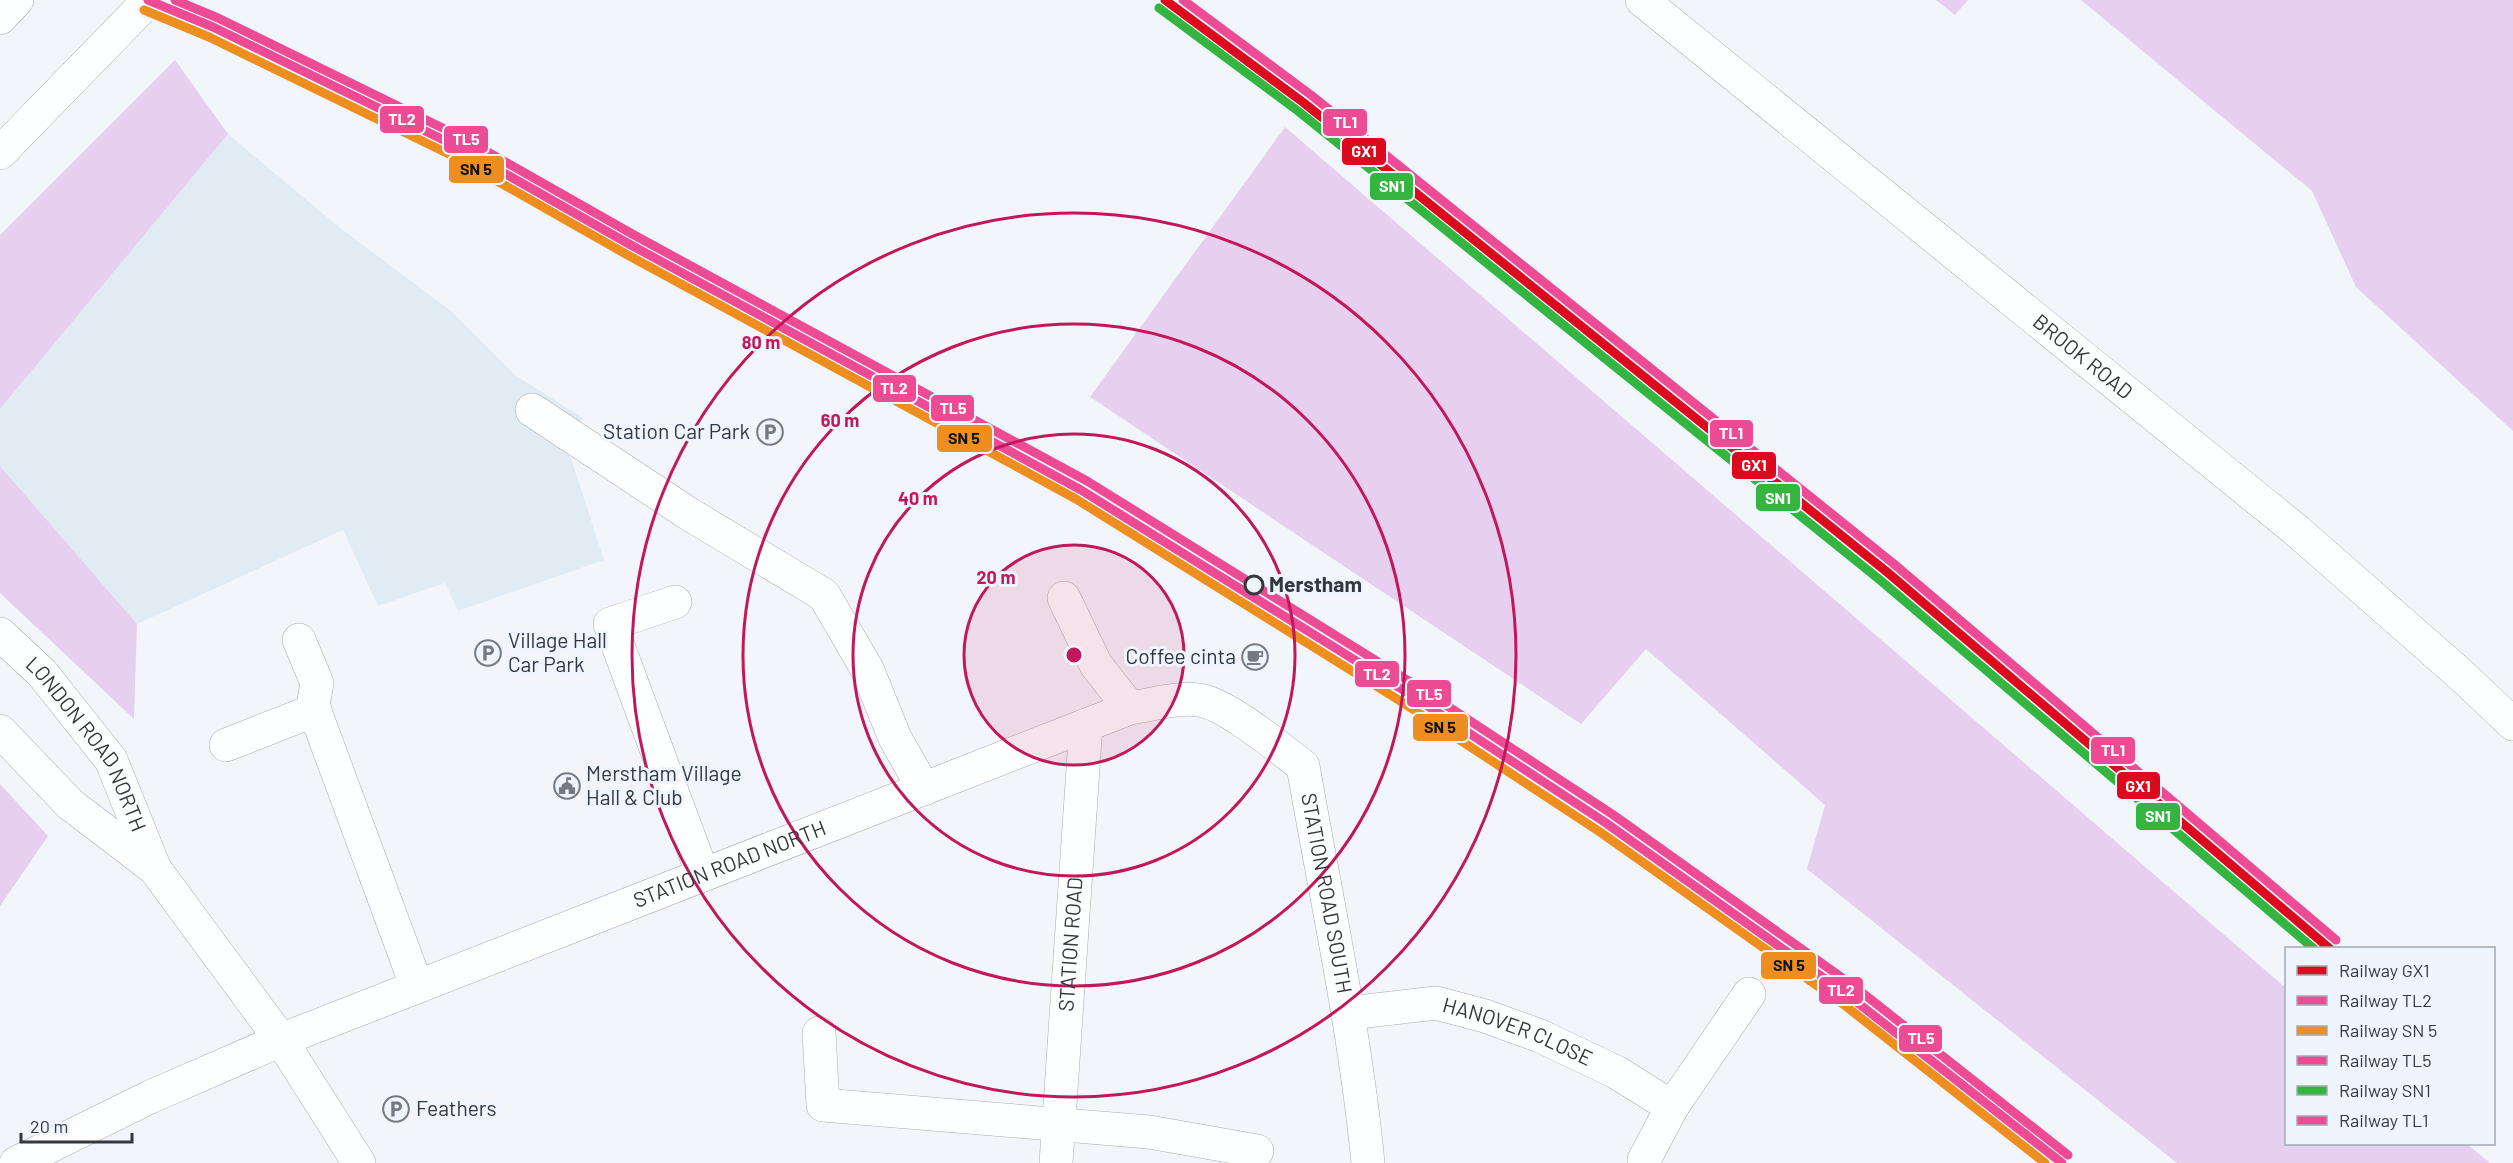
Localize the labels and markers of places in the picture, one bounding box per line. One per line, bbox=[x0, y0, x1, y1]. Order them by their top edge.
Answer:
parking icon: Station Car Park bbox=[755, 417, 785, 447]
place label: Station Car Park bbox=[603, 418, 750, 443]
place label: Merstham bbox=[1269, 571, 1362, 596]
marker: Merstham bbox=[1244, 575, 1264, 595]
place label: Village Hall Car Park bbox=[508, 627, 607, 676]
parking icon: Village Hall Car Park bbox=[473, 638, 503, 668]
cafe icon: Coffee cinta bbox=[1240, 642, 1270, 672]
place label: Coffee cinta bbox=[1125, 643, 1236, 668]
centre of rings bbox=[1064, 645, 1084, 665]
place label: Merstham Village Hall & Club bbox=[586, 760, 742, 809]
public building icon: Merstham Village Hall & Club bbox=[552, 771, 582, 801]
parking icon: Feathers bbox=[381, 1094, 411, 1124]
place label: Feathers bbox=[416, 1095, 497, 1120]

